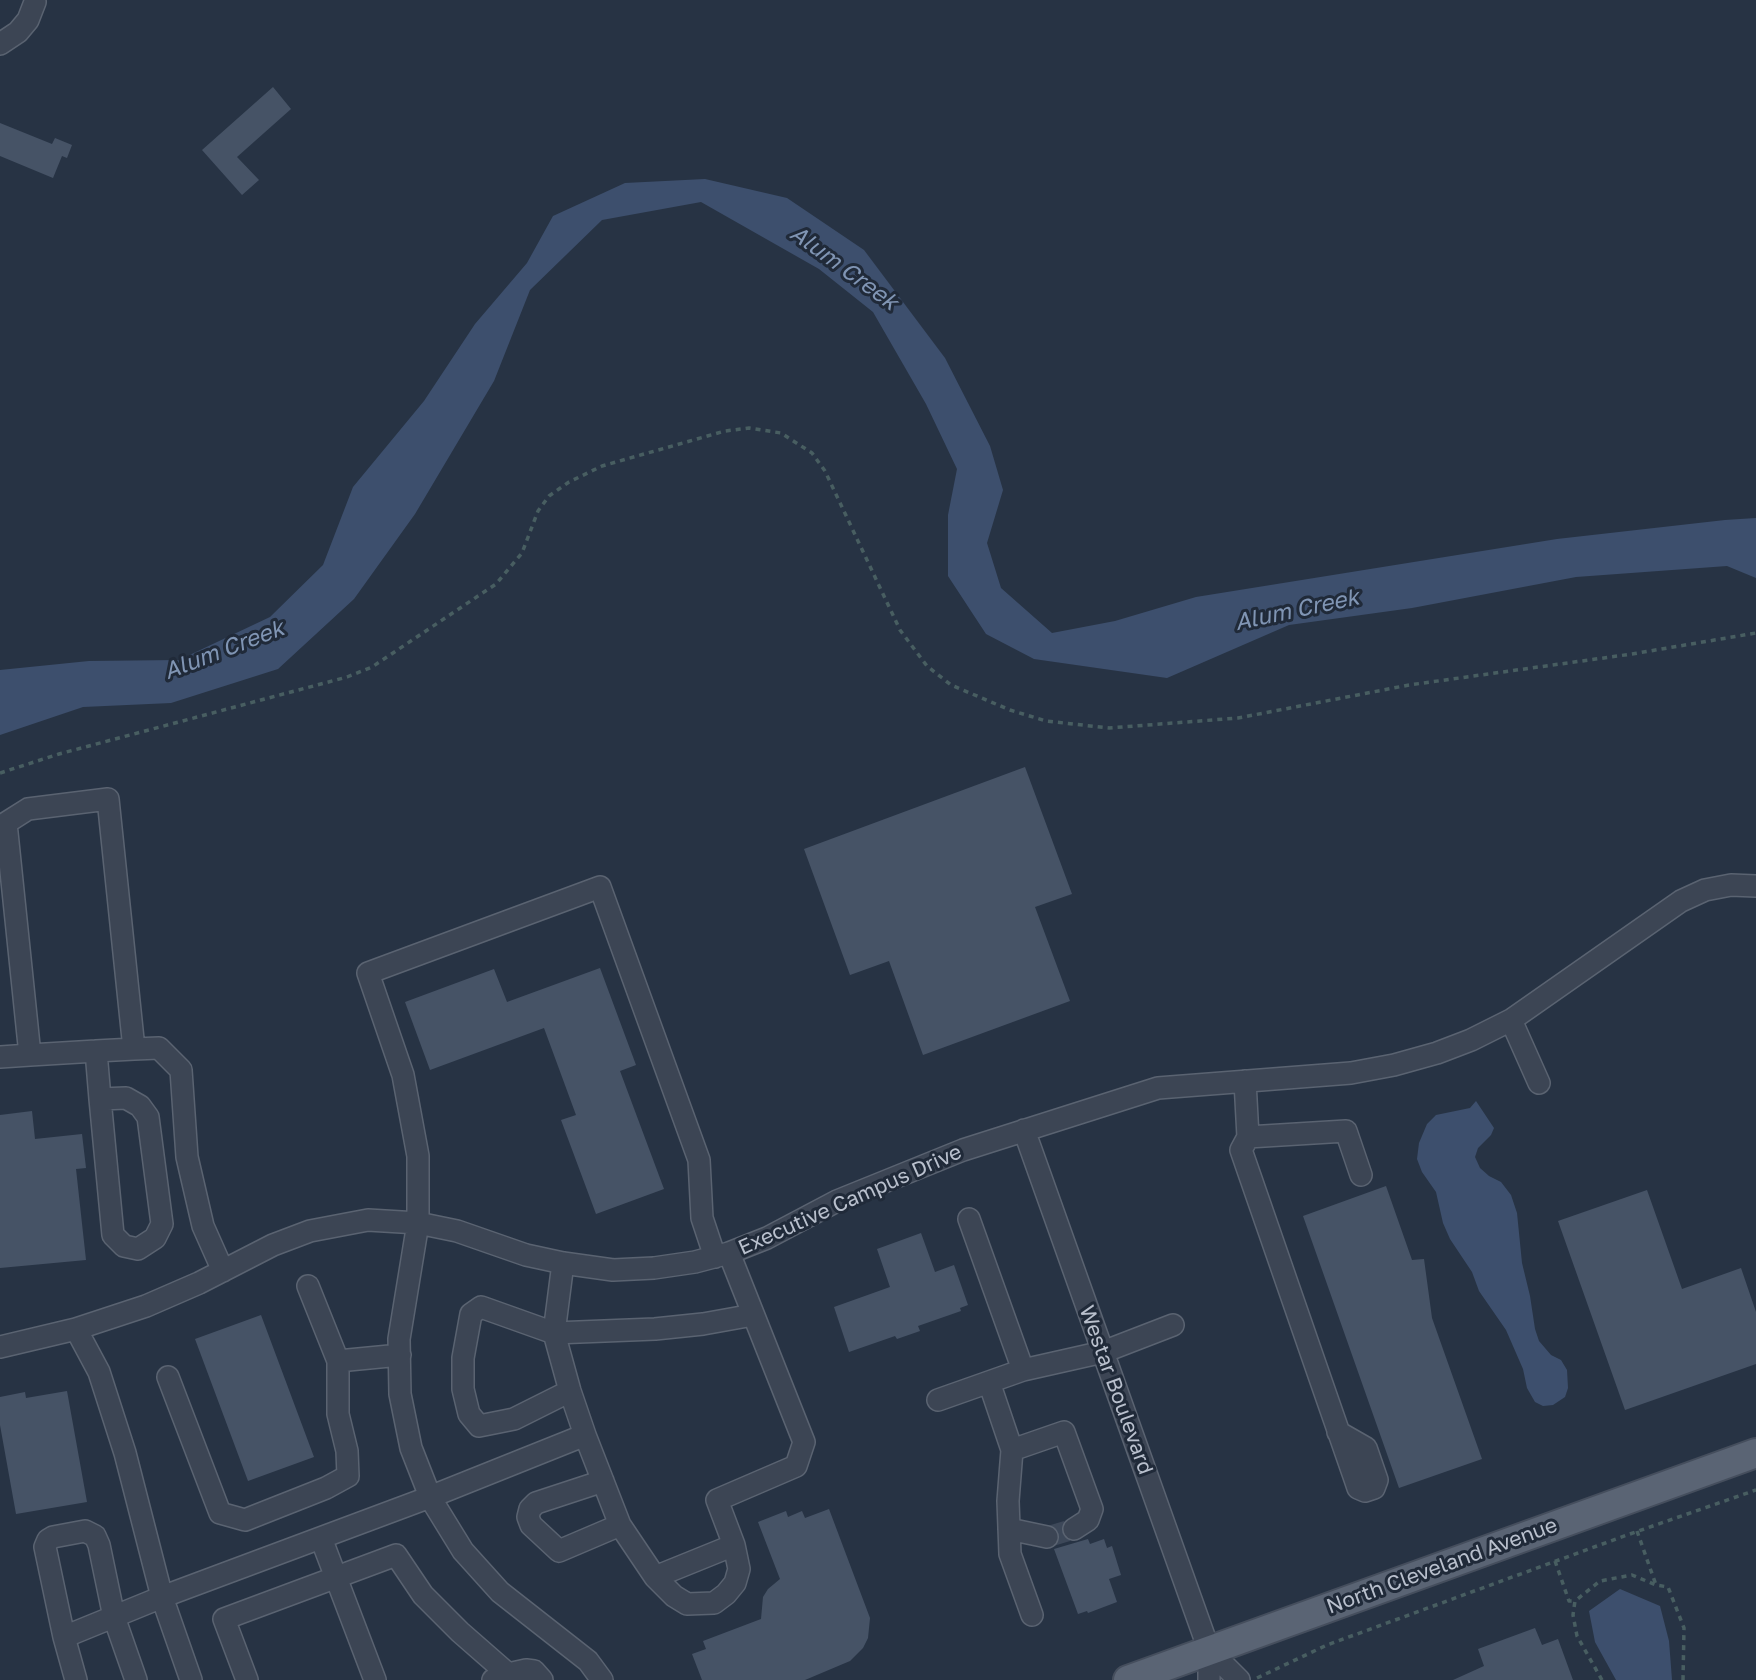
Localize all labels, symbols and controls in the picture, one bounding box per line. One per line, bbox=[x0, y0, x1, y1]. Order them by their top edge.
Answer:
water label: Alum Creek bbox=[785, 220, 903, 316]
water label: Alum Creek bbox=[1232, 583, 1362, 637]
water label: Alum Creek bbox=[160, 614, 288, 686]
street label: Executive Campus Drive bbox=[734, 1139, 966, 1261]
street label: Westar Boulevard bbox=[1074, 1302, 1158, 1478]
street label: North Cleveland Avenue bbox=[1323, 1513, 1561, 1619]

